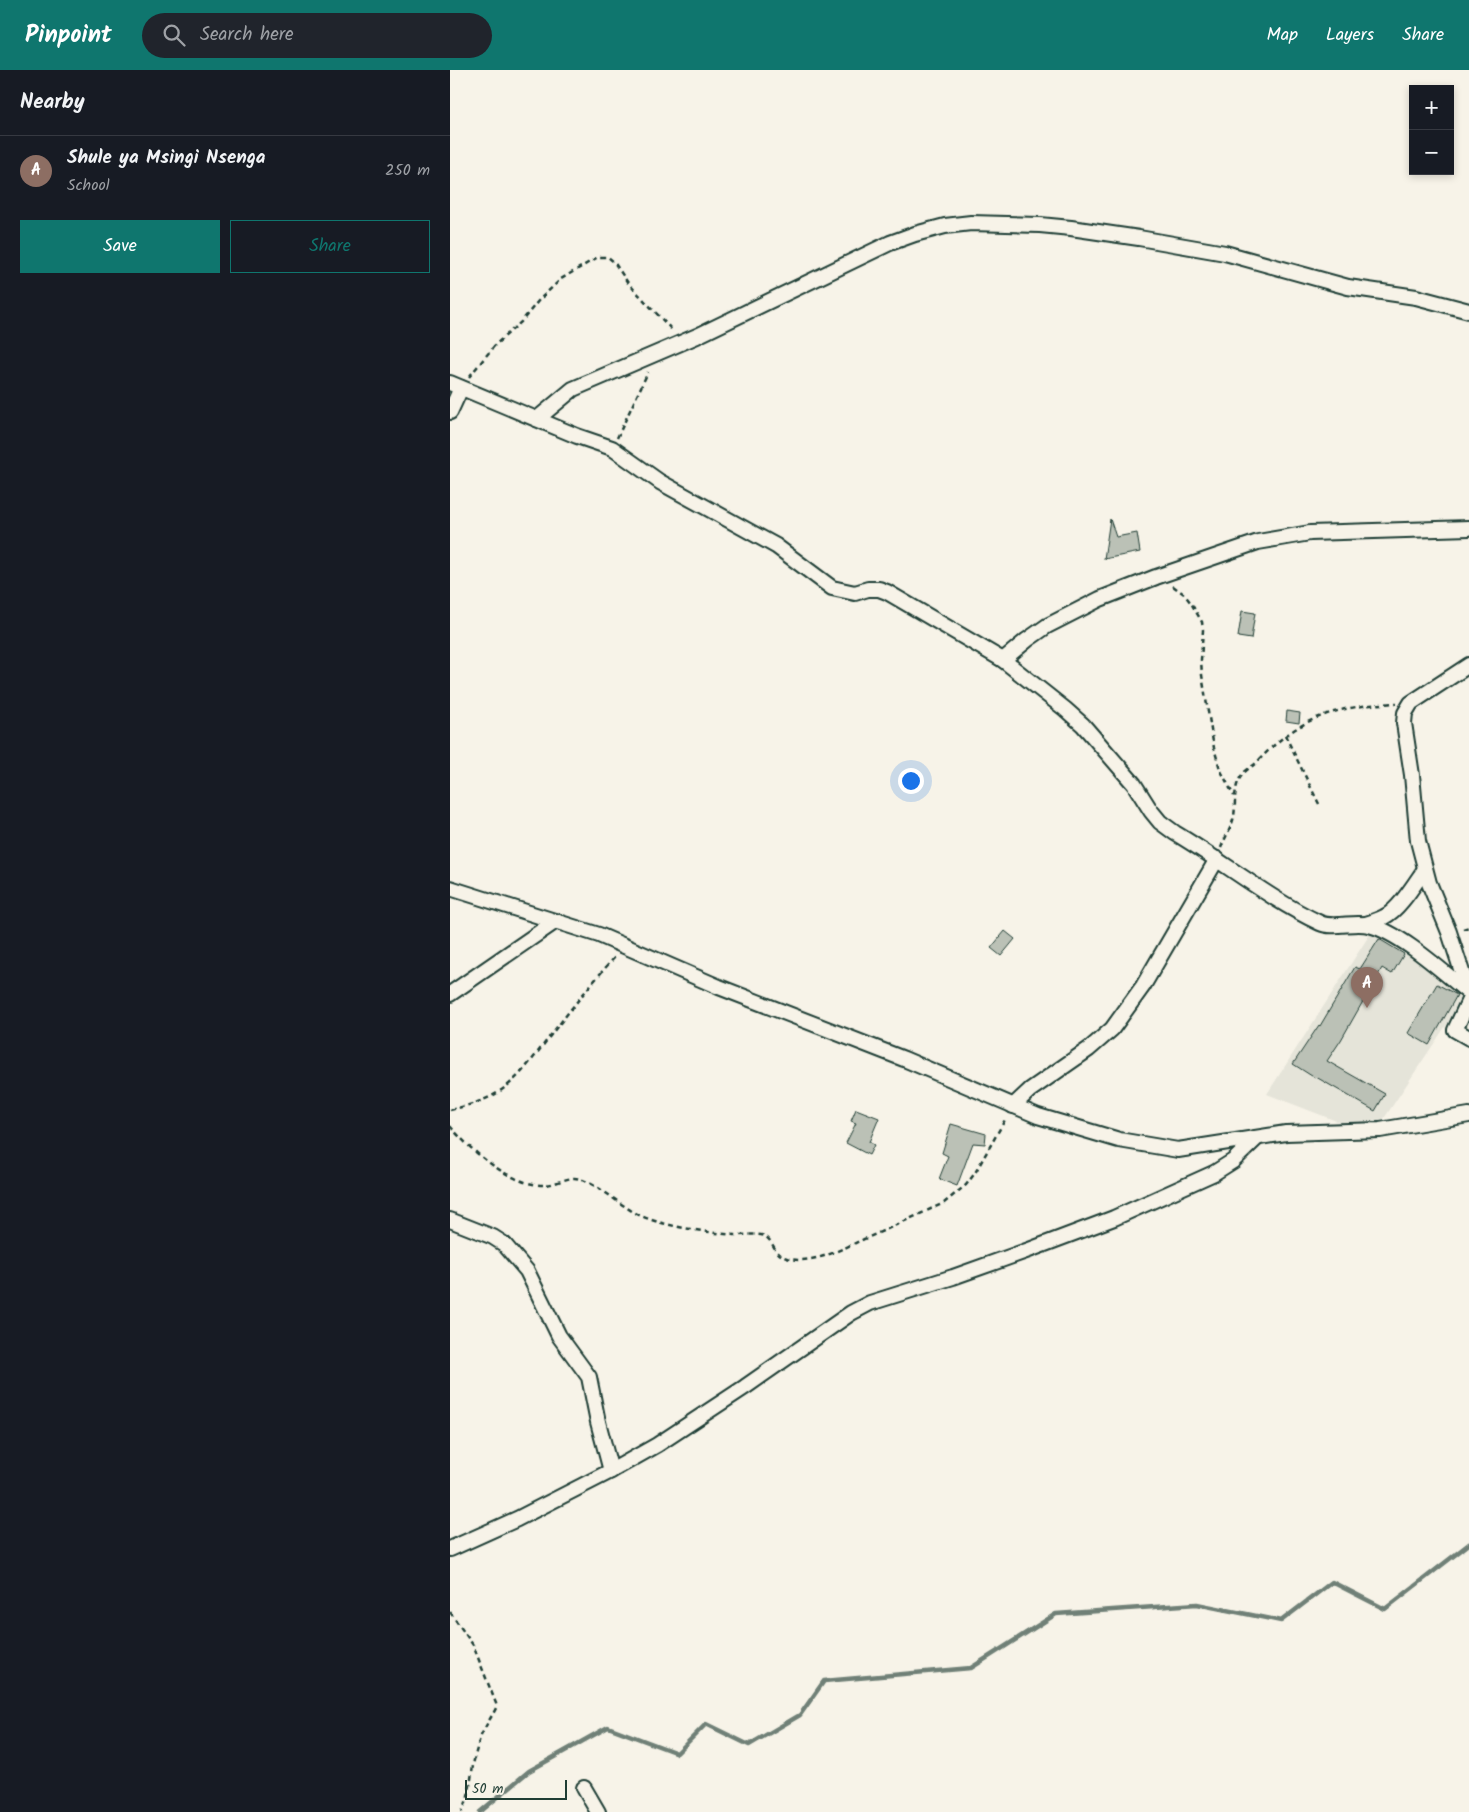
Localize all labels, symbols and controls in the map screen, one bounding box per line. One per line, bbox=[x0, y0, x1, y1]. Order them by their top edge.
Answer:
search box bbox=[142, 13, 492, 58]
text: Pinpoint bbox=[25, 16, 112, 55]
text: Search here bbox=[200, 20, 294, 50]
icon: search bbox=[160, 21, 188, 49]
text: Map bbox=[1267, 21, 1298, 50]
text: Layers bbox=[1326, 21, 1374, 50]
text: Share bbox=[1402, 21, 1444, 50]
map controls bbox=[1409, 85, 1454, 175]
button: + bbox=[1409, 85, 1454, 130]
text: Nearby bbox=[20, 86, 85, 119]
button: − bbox=[1409, 130, 1454, 175]
text: Shule ya Msingi Nsenga bbox=[67, 143, 266, 173]
text: A bbox=[31, 158, 41, 183]
text: 250 m bbox=[385, 158, 430, 183]
text: School bbox=[67, 173, 110, 198]
button: Save bbox=[20, 220, 220, 273]
button: Share bbox=[230, 220, 430, 273]
your location bbox=[898, 768, 924, 794]
pin: A bbox=[1351, 967, 1383, 1008]
scale bar bbox=[465, 1777, 568, 1800]
text: 50 m bbox=[472, 1778, 503, 1800]

